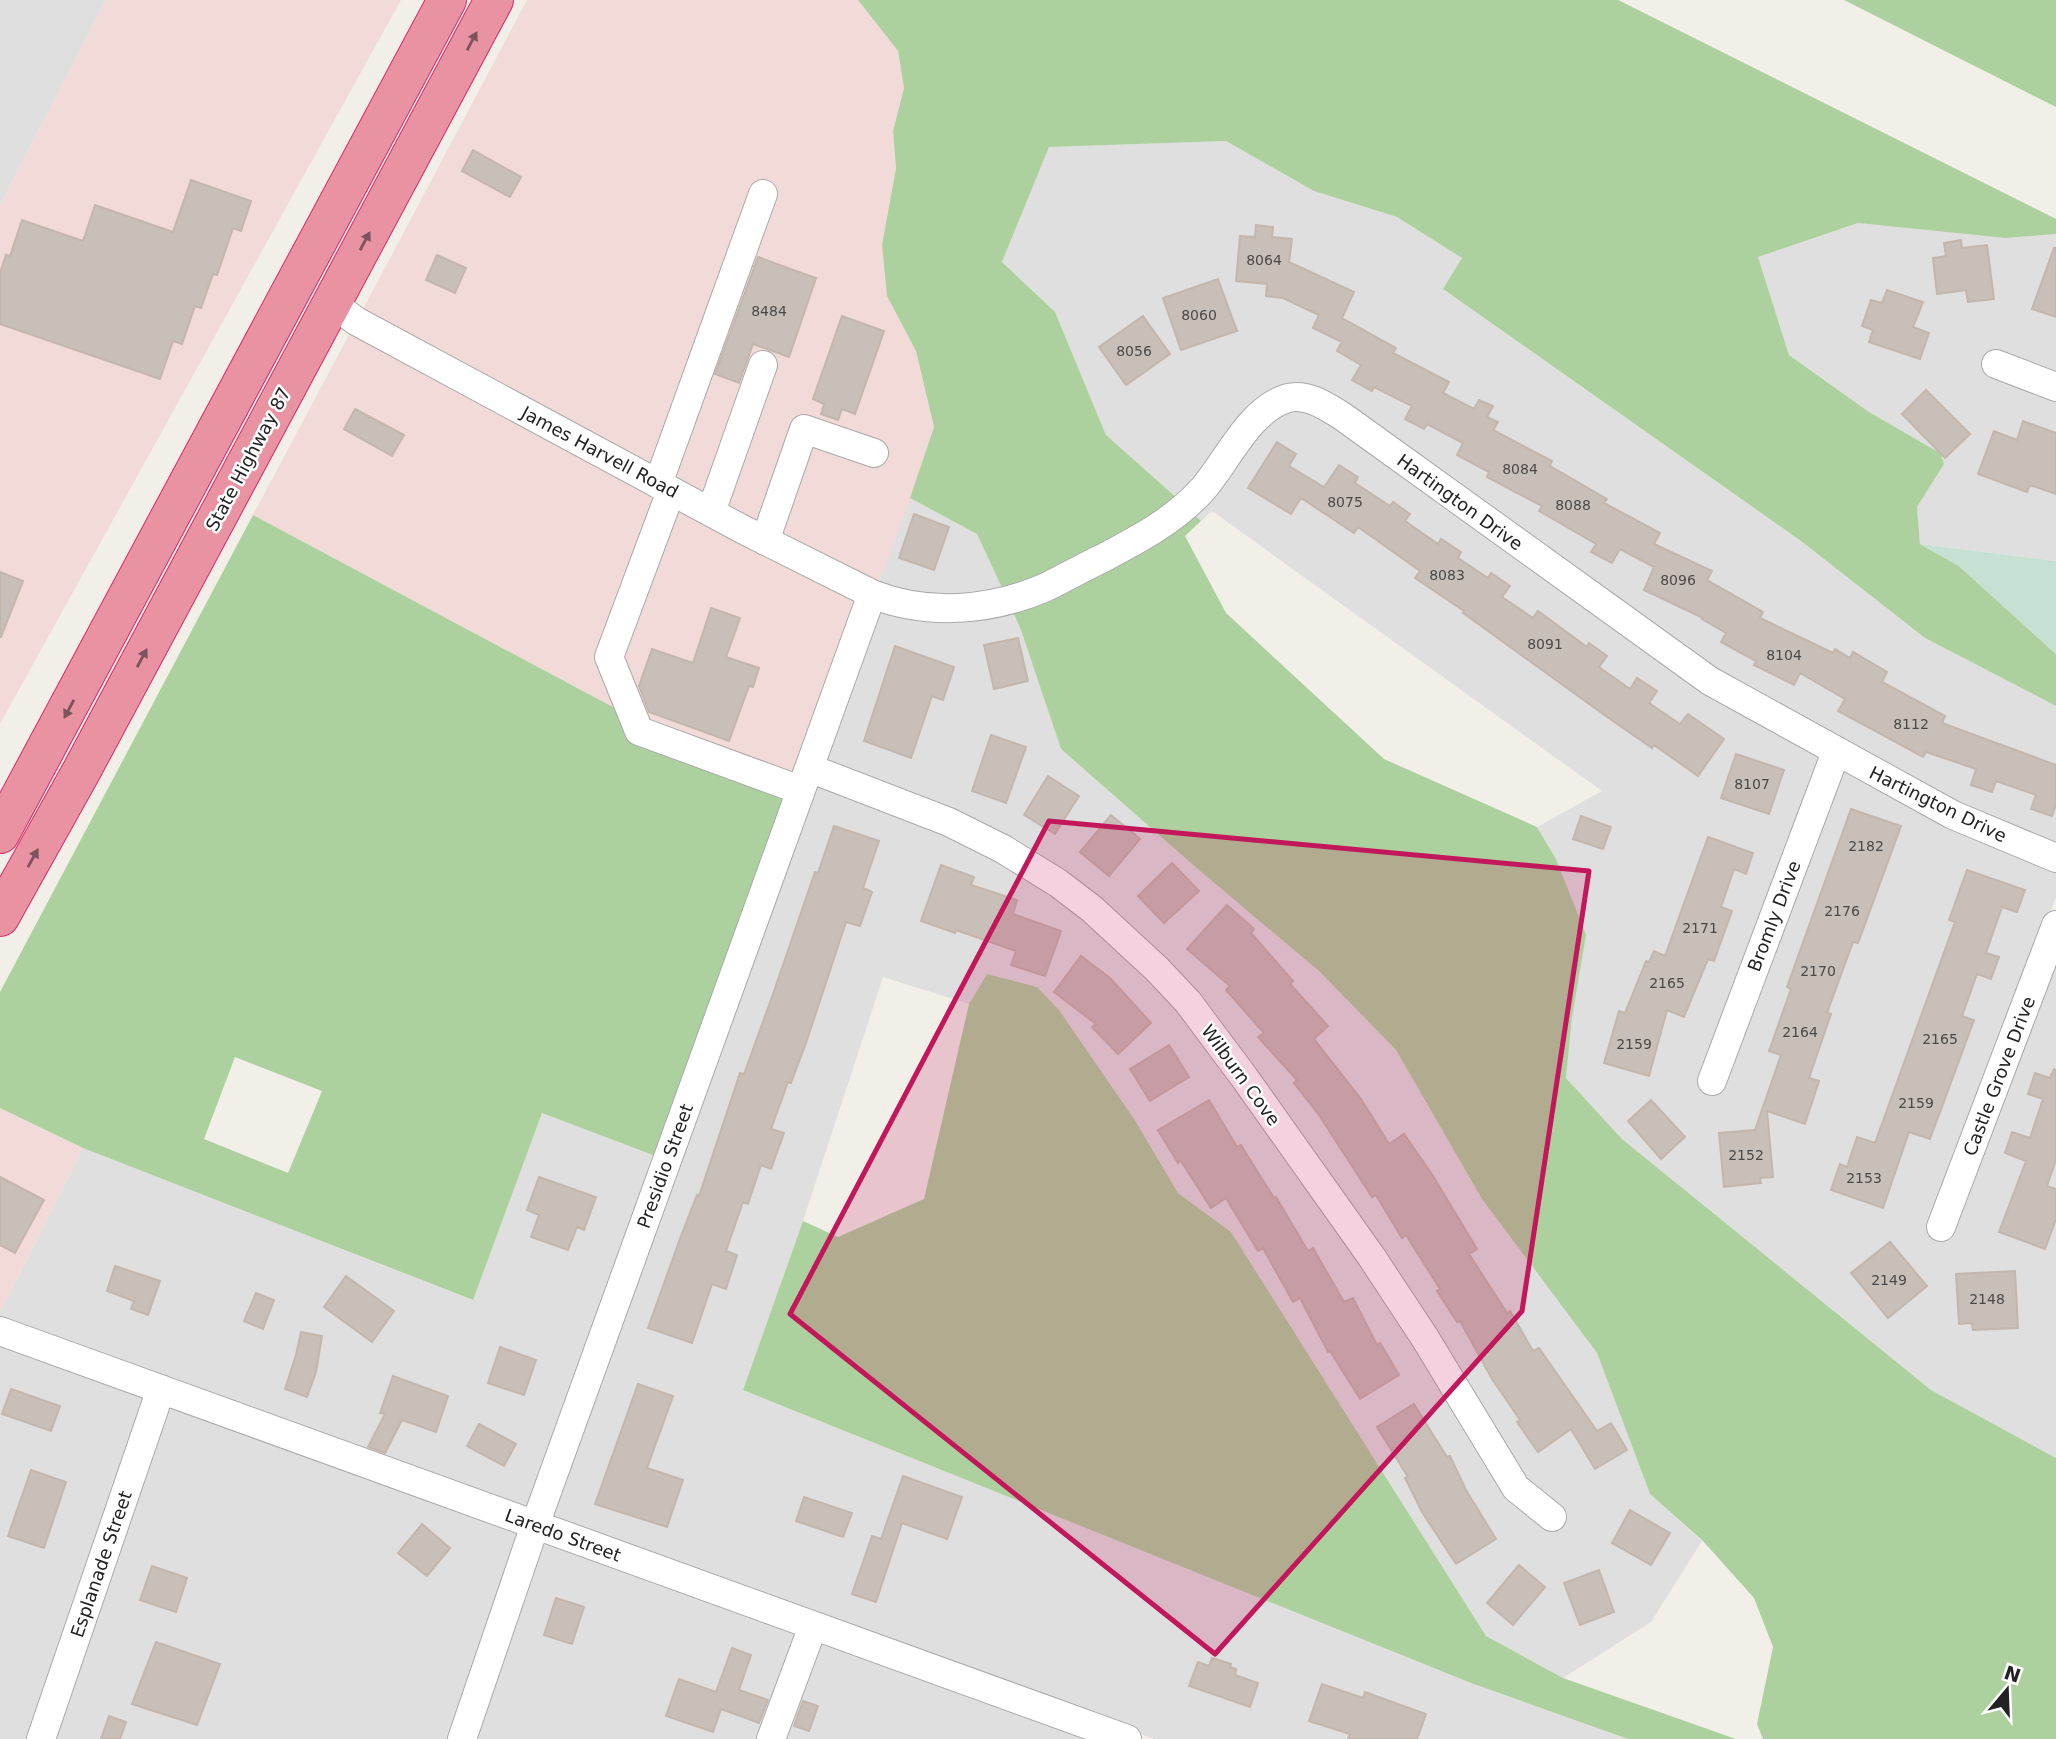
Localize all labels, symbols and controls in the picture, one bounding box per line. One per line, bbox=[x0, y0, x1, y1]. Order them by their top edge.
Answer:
one-way arrow bbox=[466, 31, 478, 50]
one-way arrow bbox=[358, 231, 370, 251]
house number: 8064 bbox=[1246, 252, 1282, 268]
house number: 8484 bbox=[751, 303, 787, 319]
house number: 8060 bbox=[1181, 307, 1217, 323]
house number: 8056 bbox=[1116, 343, 1152, 359]
street label: State Highway 87 bbox=[201, 384, 295, 534]
street label: James Harvell Road bbox=[517, 401, 682, 502]
street label: Hartington Drive bbox=[1393, 449, 1527, 555]
house number: 8084 bbox=[1502, 461, 1538, 477]
house number: 8075 bbox=[1327, 494, 1363, 510]
house number: 8088 bbox=[1555, 497, 1591, 513]
house number: 8083 bbox=[1429, 567, 1465, 583]
house number: 8096 bbox=[1660, 572, 1696, 588]
house number: 8091 bbox=[1527, 636, 1563, 652]
house number: 8104 bbox=[1766, 647, 1802, 663]
one-way arrow bbox=[136, 648, 148, 668]
one-way arrow bbox=[63, 699, 75, 718]
house number: 8112 bbox=[1893, 716, 1929, 732]
street label: Hartington Drive bbox=[1866, 762, 2010, 846]
house number: 8107 bbox=[1734, 776, 1770, 792]
house number: 2182 bbox=[1848, 838, 1884, 854]
one-way arrow bbox=[27, 848, 39, 868]
street label: Bromly Drive bbox=[1743, 857, 1805, 975]
house number: 2176 bbox=[1824, 903, 1860, 919]
house number: 2171 bbox=[1682, 920, 1718, 936]
house number: 2170 bbox=[1800, 963, 1836, 979]
house number: 2165 bbox=[1649, 975, 1685, 991]
street label: Castle Grove Drive bbox=[1959, 993, 2039, 1159]
street label: Wilburn Cove bbox=[1197, 1020, 1285, 1130]
house number: 2164 bbox=[1782, 1024, 1818, 1040]
house number: 2165 bbox=[1922, 1031, 1958, 1047]
house number: 2159 bbox=[1616, 1036, 1652, 1052]
house number: 2159 bbox=[1898, 1095, 1934, 1111]
street label: Presidio Street bbox=[633, 1101, 697, 1231]
house number: 2152 bbox=[1728, 1147, 1764, 1163]
house number: 2153 bbox=[1846, 1170, 1882, 1186]
house number: 2149 bbox=[1871, 1272, 1907, 1288]
house number: 2148 bbox=[1969, 1291, 2005, 1307]
street label: Esplanade Street bbox=[66, 1488, 136, 1640]
street label: Laredo Street bbox=[502, 1504, 624, 1566]
north arrow bbox=[1972, 1655, 2042, 1725]
text: N bbox=[2001, 1661, 2024, 1687]

